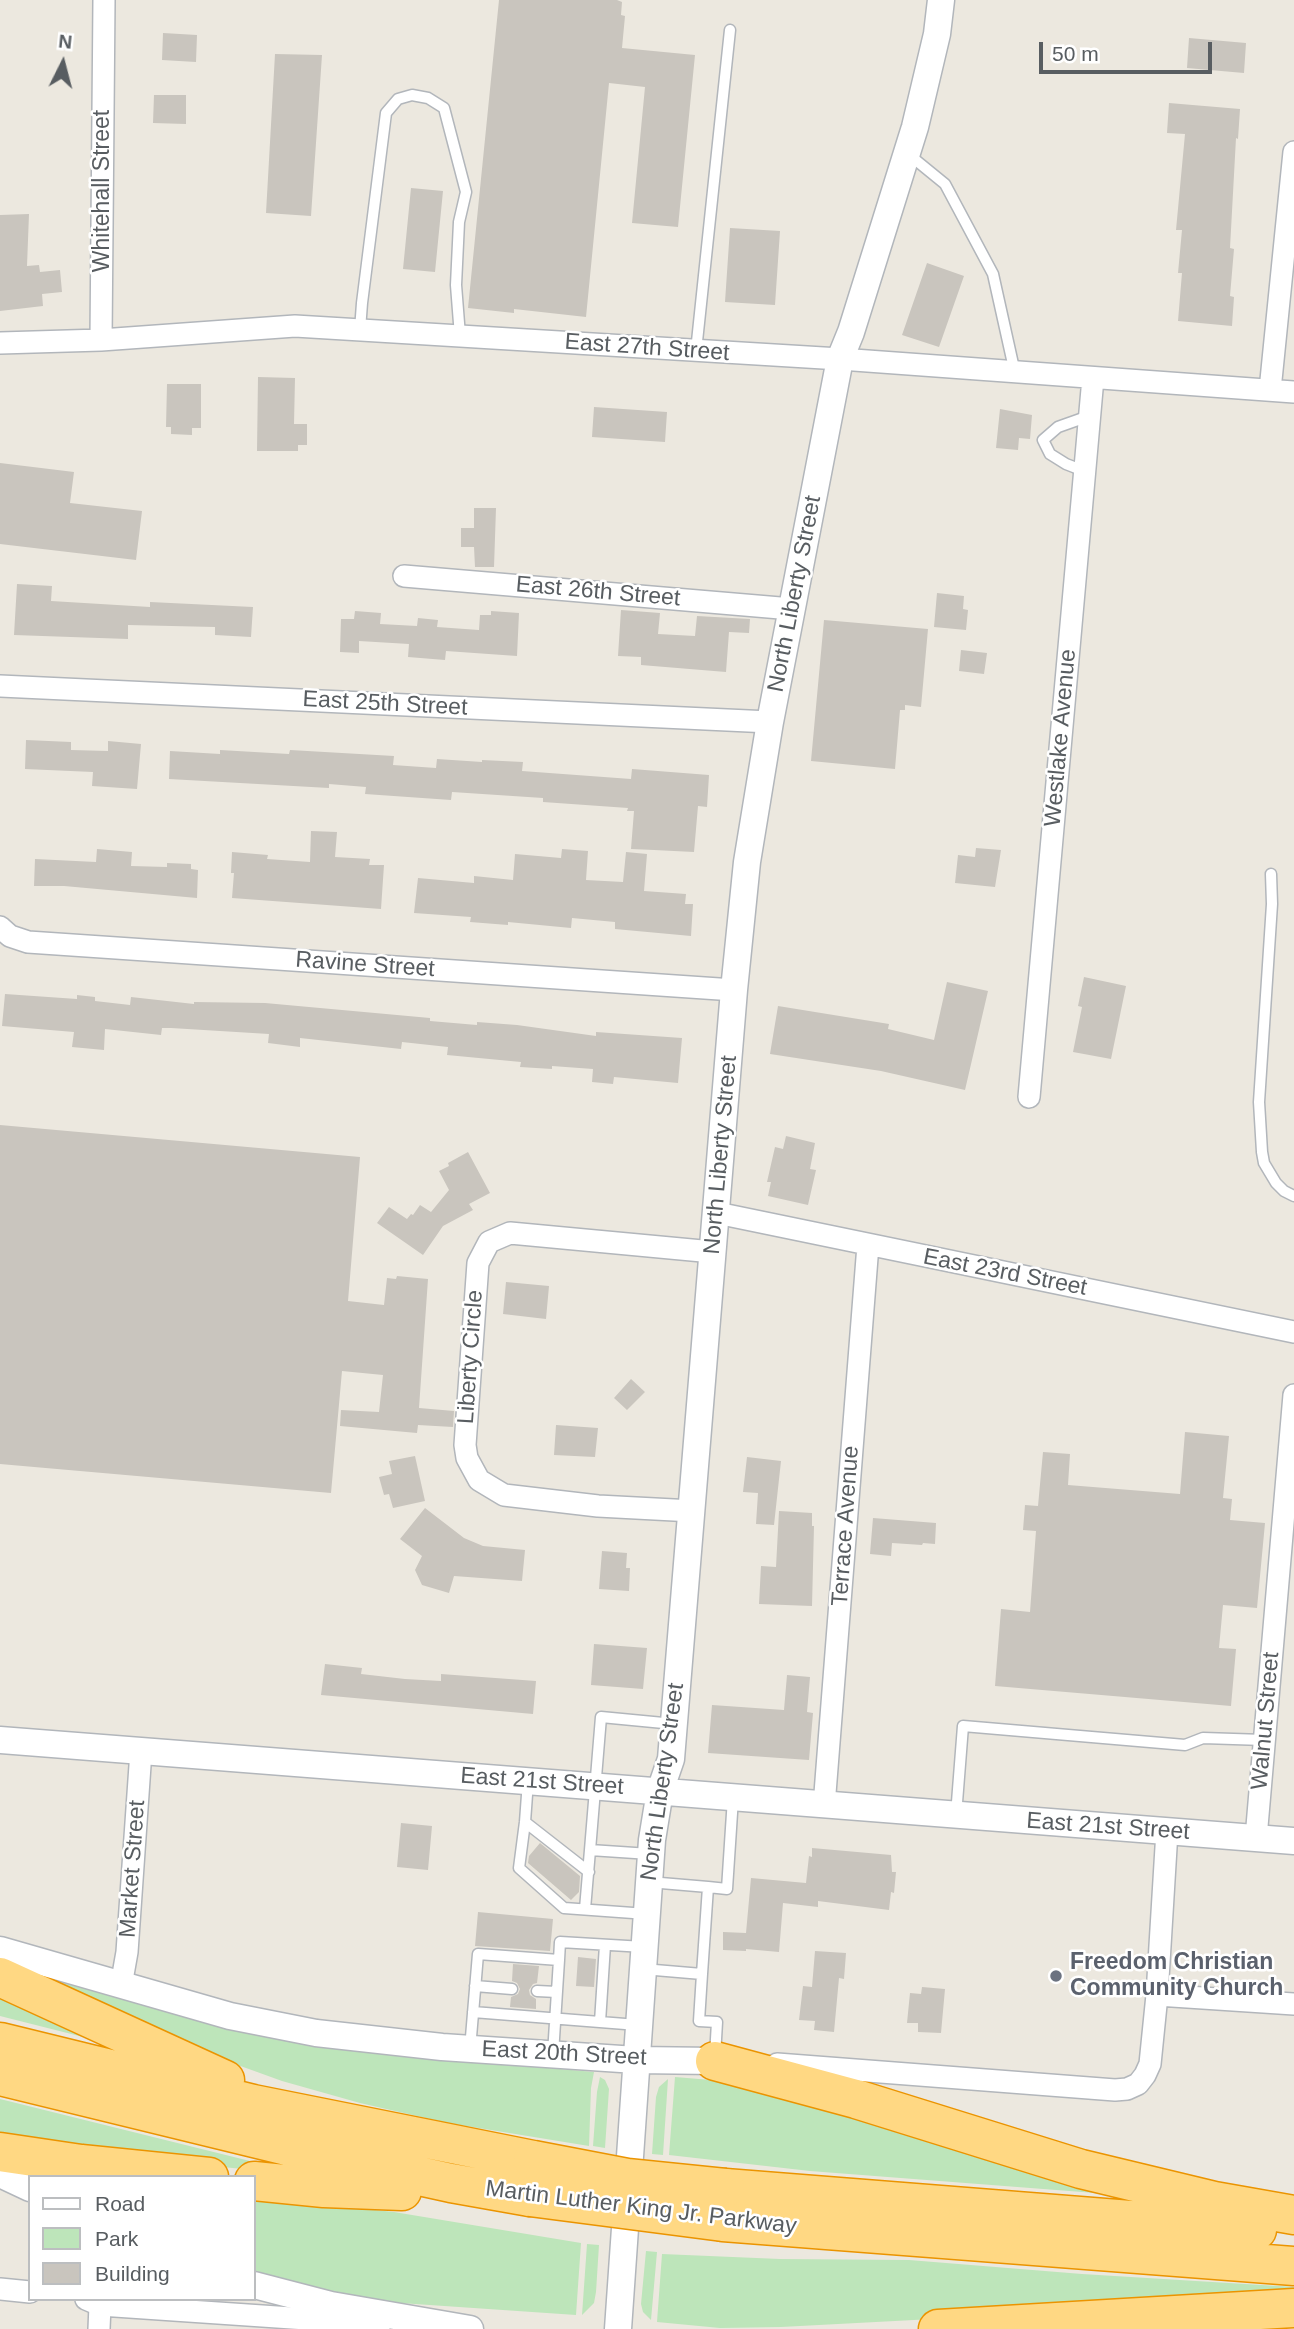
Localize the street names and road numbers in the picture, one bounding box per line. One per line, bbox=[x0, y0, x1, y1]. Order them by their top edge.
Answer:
street label: Whitehall Street bbox=[89, 110, 117, 272]
street label: East 27th Street bbox=[564, 328, 730, 368]
street label: North Liberty Street bbox=[762, 493, 828, 695]
street label: East 26th Street bbox=[515, 571, 681, 613]
street label: Westlake Avenue bbox=[1039, 648, 1083, 828]
street label: East 25th Street bbox=[302, 686, 468, 722]
street label: Ravine Street bbox=[295, 946, 435, 984]
street label: North Liberty Street bbox=[699, 1054, 743, 1256]
street label: East 23rd Street bbox=[921, 1244, 1089, 1302]
street label: Liberty Circle bbox=[453, 1289, 489, 1425]
street label: Terrace Avenue bbox=[827, 1445, 865, 1607]
street label: Walnut Street bbox=[1246, 1651, 1286, 1791]
street label: North Liberty Street bbox=[635, 1681, 691, 1883]
street label: East 21st Street bbox=[459, 1763, 625, 1801]
street label: Market Street bbox=[114, 1799, 152, 1939]
street label: East 21st Street bbox=[1025, 1808, 1191, 1846]
street label: East 20th Street bbox=[481, 2036, 647, 2072]
street label: Martin Luther King Jr. Parkway bbox=[484, 2175, 798, 2241]

